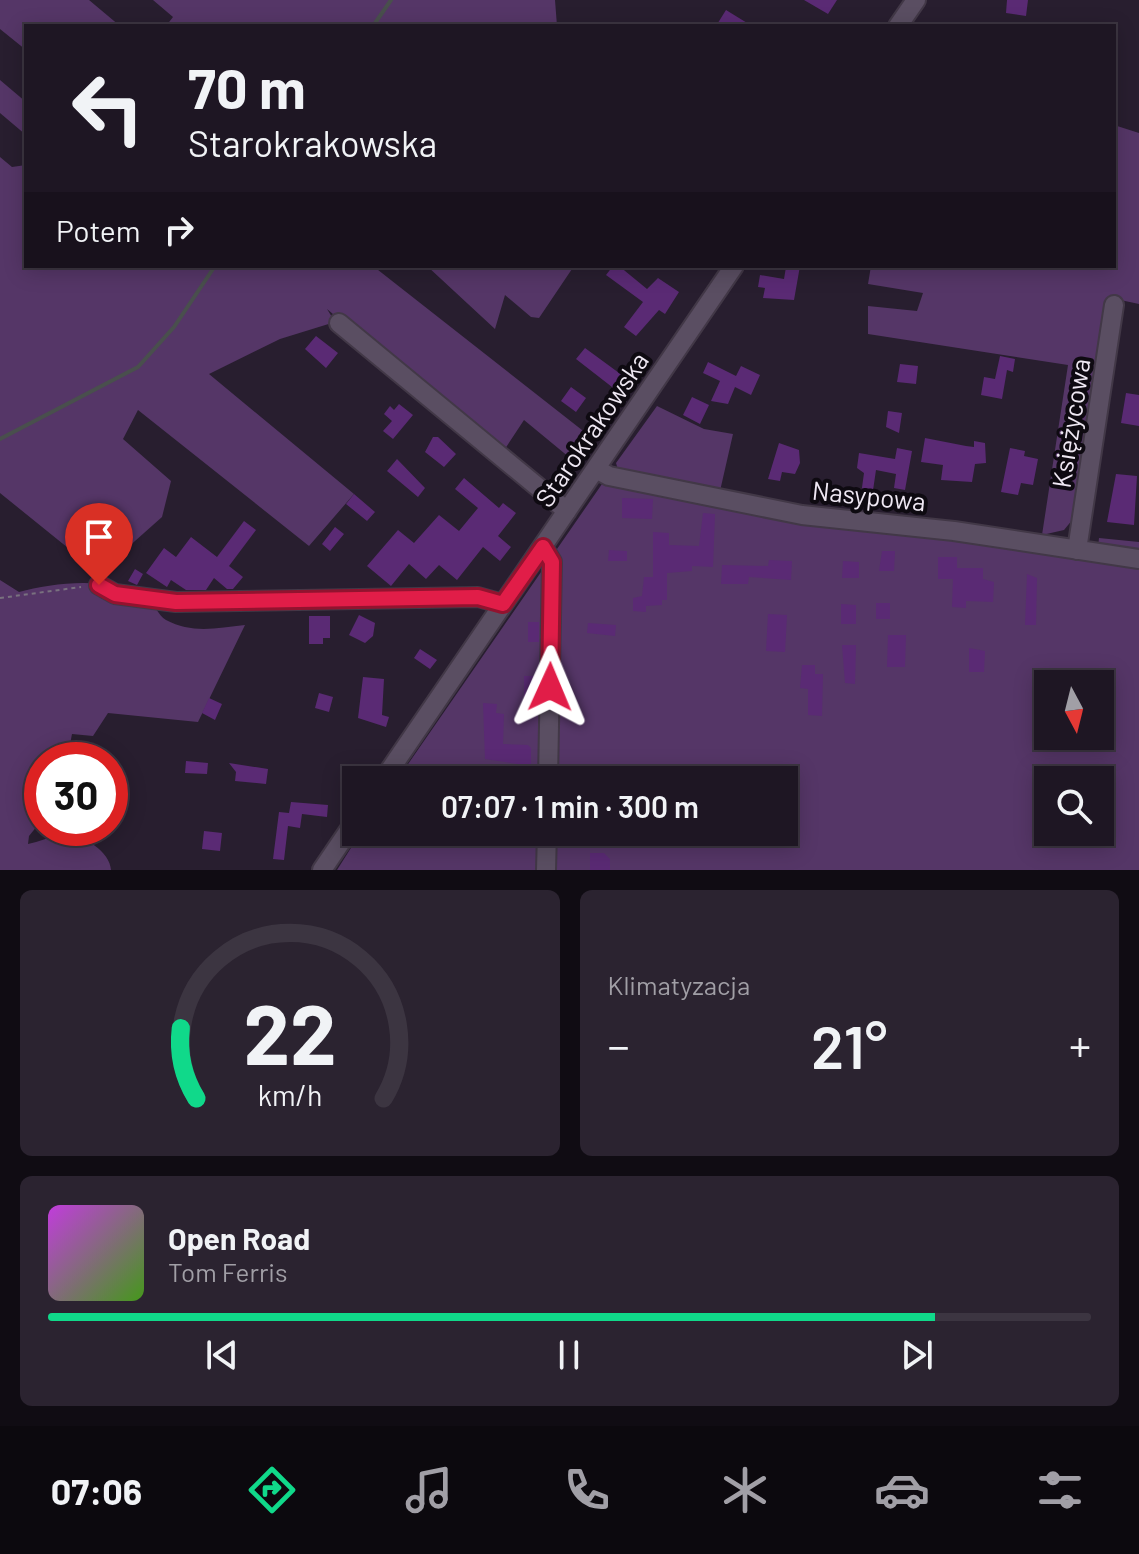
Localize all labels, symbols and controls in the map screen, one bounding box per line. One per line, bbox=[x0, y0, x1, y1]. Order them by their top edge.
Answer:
text: 70 m bbox=[188, 53, 306, 120]
icon: left bbox=[56, 56, 160, 160]
text: Starokrakowska bbox=[188, 121, 437, 164]
icon: right bbox=[157, 208, 201, 252]
text: Potem bbox=[56, 212, 141, 248]
street label: Starokrakowska bbox=[528, 346, 654, 512]
street label: Księżycowa bbox=[1044, 356, 1096, 490]
street label: Nasypowa bbox=[811, 474, 927, 516]
pin bbox=[65, 503, 133, 585]
icon: arrive bbox=[77, 515, 121, 559]
position arrow bbox=[508, 645, 592, 729]
north arrow bbox=[1034, 670, 1114, 750]
map controls bbox=[1034, 670, 1114, 846]
speed limit sign: 30 bbox=[24, 742, 128, 846]
button: search bbox=[1034, 766, 1114, 846]
text: 07:07 · 1 min · 300 m bbox=[441, 788, 699, 824]
text: Klimatyzacja bbox=[608, 969, 750, 1000]
text: 22 bbox=[243, 982, 336, 1082]
text: 21° bbox=[811, 1009, 887, 1081]
text: − bbox=[608, 1018, 630, 1071]
text: + bbox=[1069, 1018, 1091, 1071]
text: km/h bbox=[257, 1077, 322, 1112]
text: Open Road bbox=[168, 1220, 310, 1256]
text: Tom Ferris bbox=[168, 1256, 288, 1287]
icon: previous bbox=[200, 1333, 244, 1377]
icon: pause bbox=[547, 1333, 591, 1377]
icon: next bbox=[895, 1333, 939, 1377]
icon: directions bbox=[244, 1462, 300, 1518]
icon: music bbox=[401, 1462, 457, 1518]
icon: phone bbox=[559, 1462, 615, 1518]
icon: climate bbox=[717, 1462, 773, 1518]
icon: car bbox=[874, 1462, 930, 1518]
icon: filters bbox=[1032, 1462, 1088, 1518]
text: 07:06 bbox=[51, 1469, 142, 1512]

